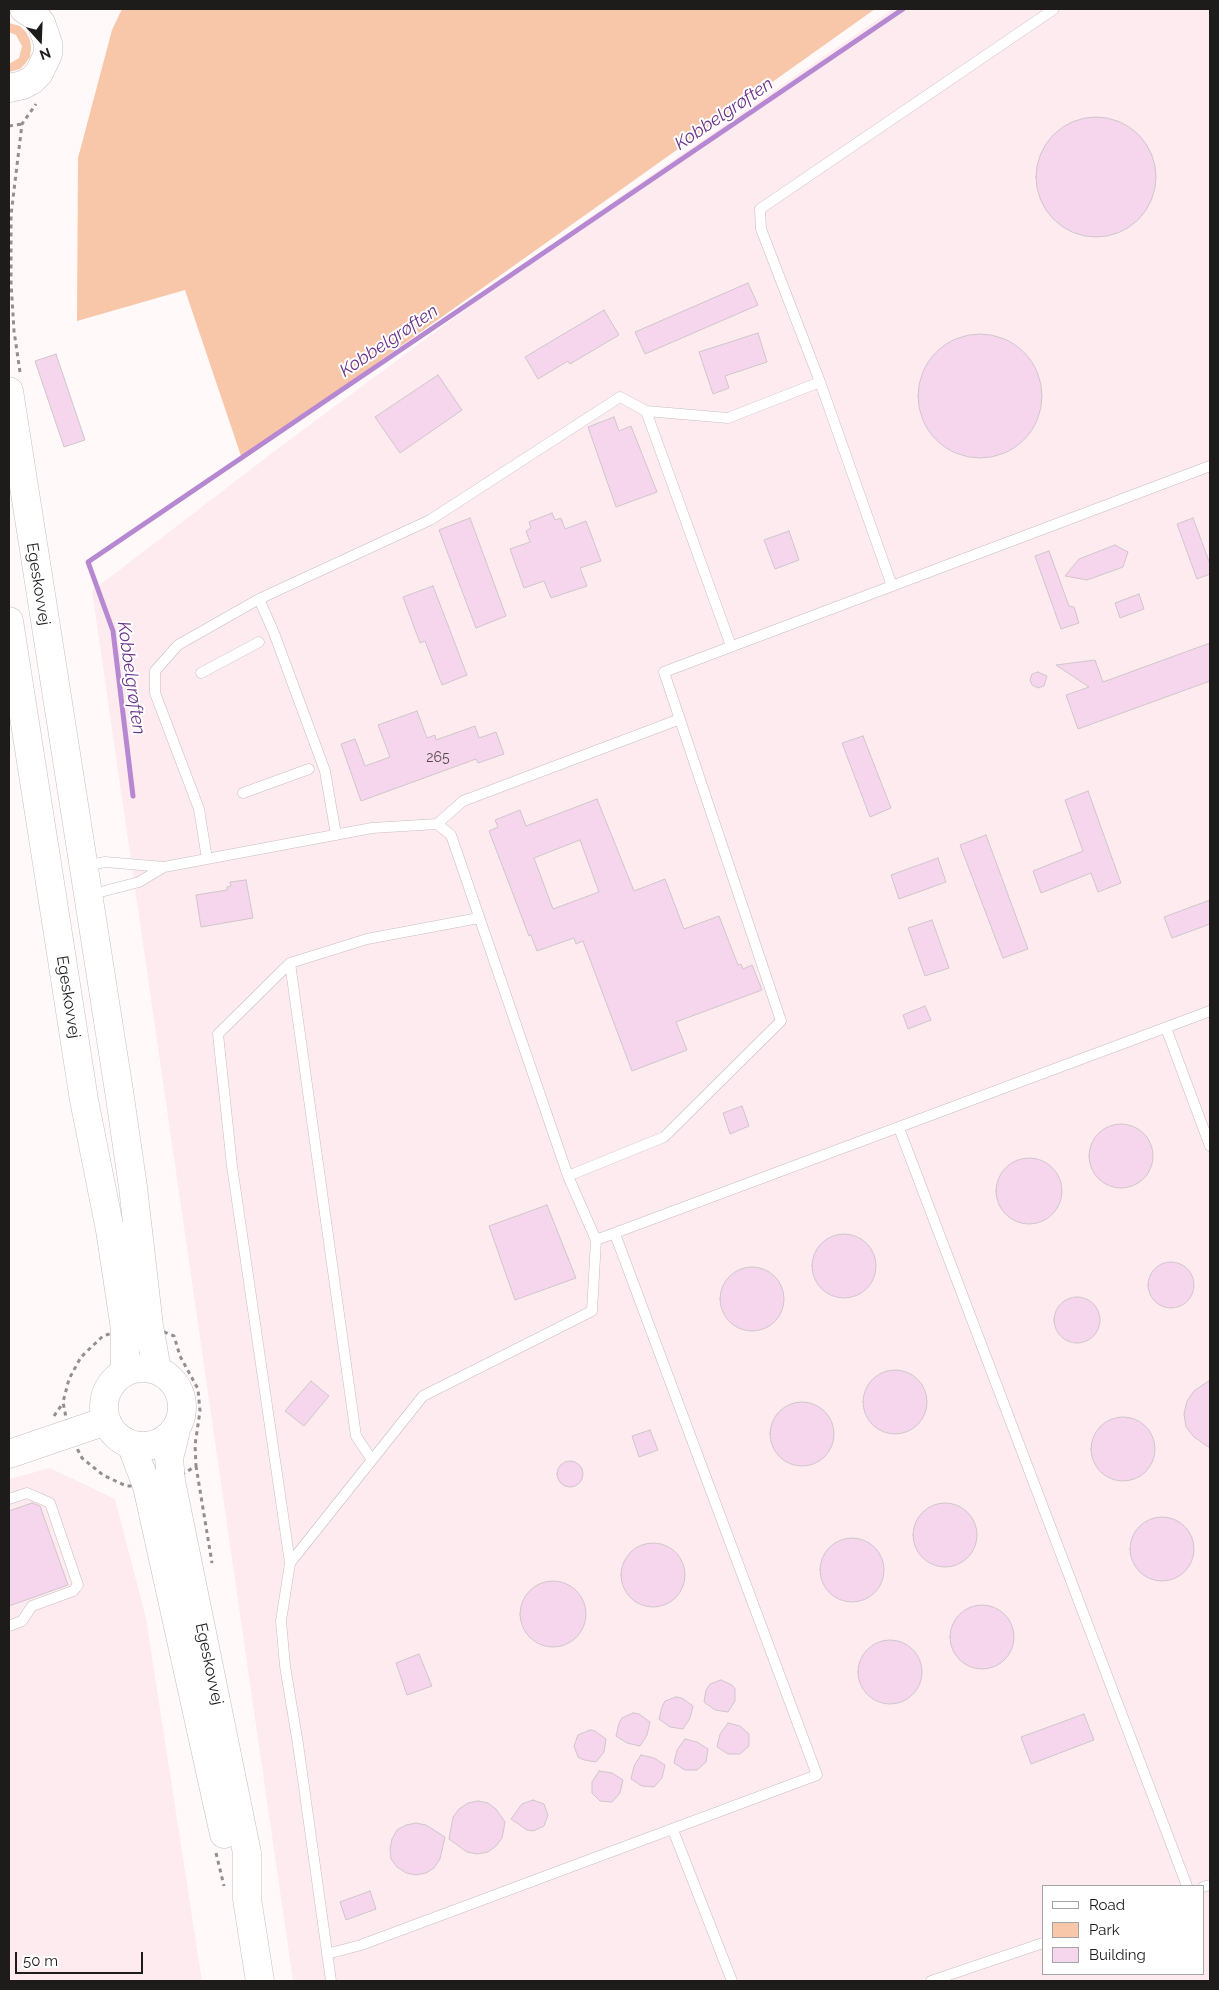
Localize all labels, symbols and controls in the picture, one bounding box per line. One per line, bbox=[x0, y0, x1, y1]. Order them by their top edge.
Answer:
north arrow bbox=[15, 15, 65, 65]
text: N bbox=[37, 45, 53, 63]
water label: Kobbelgrøften bbox=[671, 73, 777, 155]
water label: Kobbelgrøften bbox=[336, 300, 442, 382]
street label: Egeskovvej bbox=[22, 541, 54, 627]
water label: Kobbelgrøften bbox=[112, 620, 150, 736]
house number: 265 bbox=[426, 750, 450, 766]
street label: Egeskovvej bbox=[52, 954, 84, 1040]
street label: Egeskovvej bbox=[191, 1621, 227, 1707]
legend bbox=[1042, 1885, 1204, 1975]
text: Road bbox=[1089, 1896, 1125, 1914]
text: Park bbox=[1089, 1921, 1120, 1939]
scale bar bbox=[18, 1942, 145, 1974]
text: Building bbox=[1089, 1946, 1146, 1964]
text: 50 m bbox=[23, 1952, 58, 1970]

